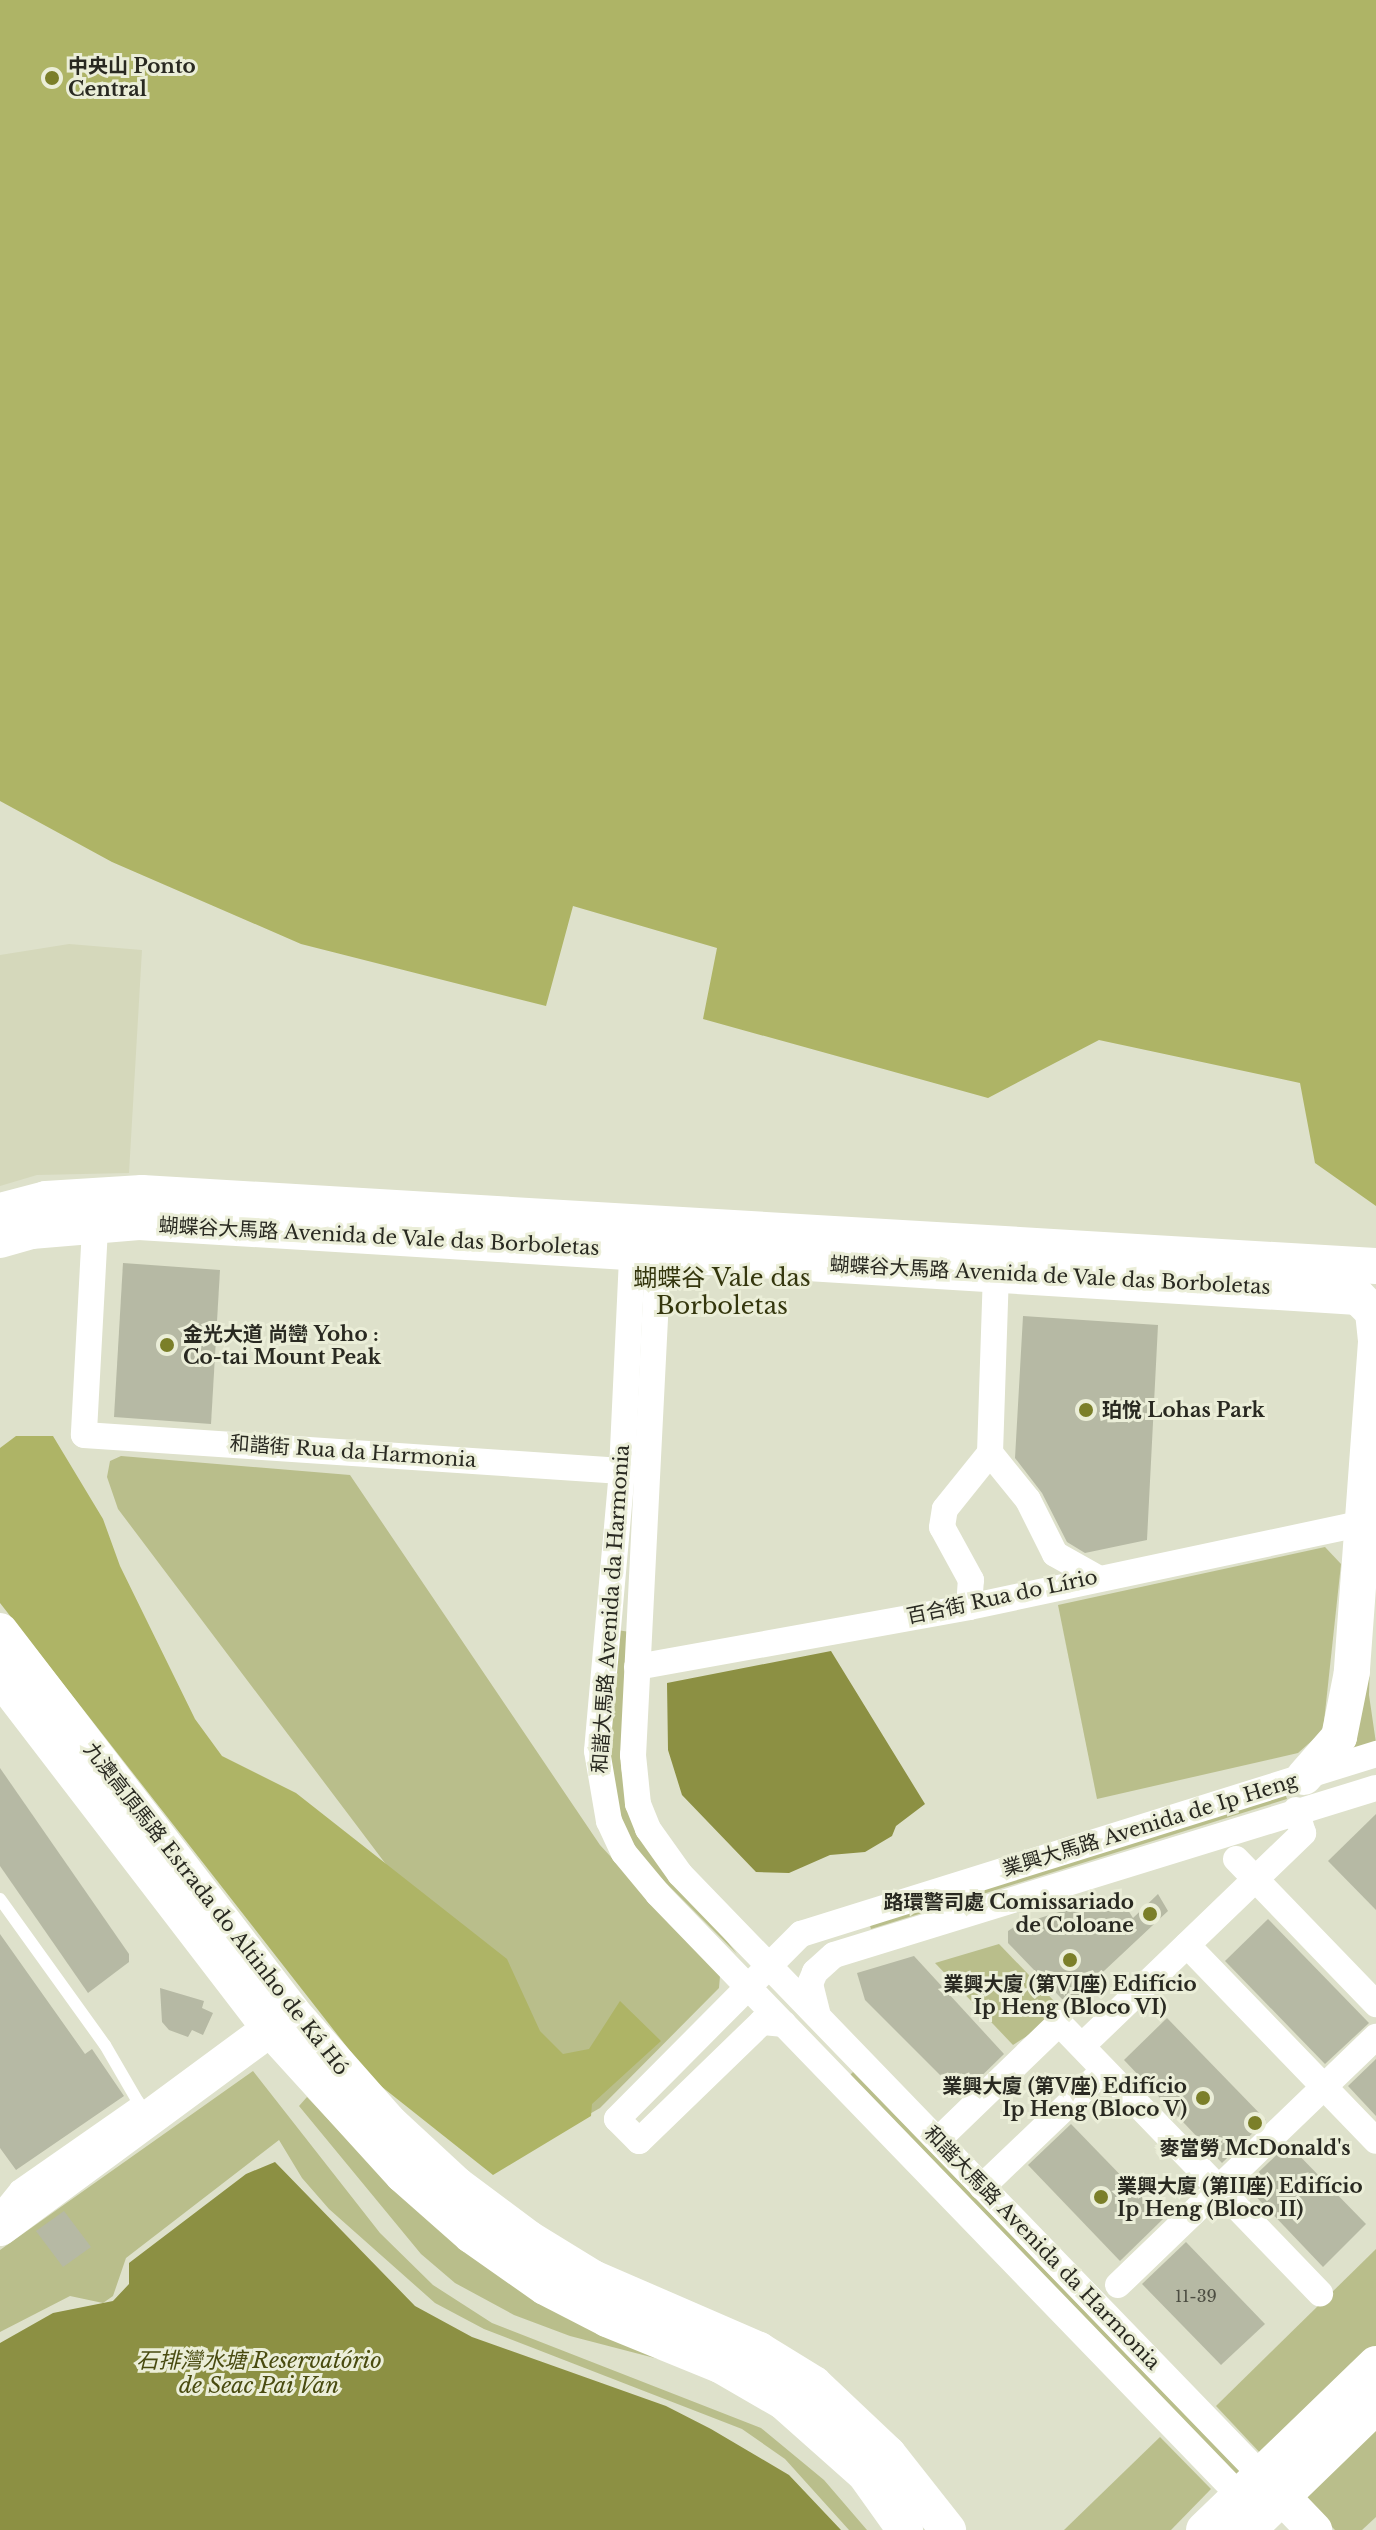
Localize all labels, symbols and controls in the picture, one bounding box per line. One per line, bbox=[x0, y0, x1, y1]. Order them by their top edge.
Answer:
place label: 中央山 Ponto Central bbox=[68, 54, 196, 101]
marker: 中央山 Ponto Central bbox=[43, 69, 61, 87]
street label: 蝴蝶谷大馬路 Avenida de Vale das Borboletas bbox=[157, 1213, 601, 1261]
street label: 蝴蝶谷大馬路 Avenida de Vale das Borboletas bbox=[828, 1252, 1272, 1300]
district label: 蝴蝶谷 Vale das Borboletas bbox=[633, 1264, 811, 1320]
place label: 金光大道 尚巒 Yoho : Co-tai Mount Peak bbox=[183, 1322, 381, 1369]
marker: 金光大道 尚巒 Yoho : Co-tai Mount Peak bbox=[158, 1336, 176, 1354]
place label: 珀悅 Lohas Park bbox=[1102, 1398, 1265, 1422]
marker: 珀悅 Lohas Park bbox=[1077, 1401, 1095, 1419]
street label: 和諧街 Rua da Harmonia bbox=[229, 1431, 477, 1473]
street label: 和諧大馬路 Avenida da Harmonia bbox=[588, 1444, 634, 1774]
street label: 百合街 Rua do Lírio bbox=[904, 1565, 1100, 1629]
street label: 九澳高頂馬路 Estrada do Altinho de Ká Hó bbox=[78, 1737, 354, 2081]
street label: 業興大馬路 Avenida de Ip Heng bbox=[1000, 1769, 1300, 1881]
place label: 路環警司處 Comissariado de Coloane bbox=[884, 1890, 1134, 1937]
marker: 路環警司處 Comissariado de Coloane bbox=[1141, 1905, 1159, 1923]
marker: 業興大廈 (第VI座) Edifício Ip Heng (Bloco VI) bbox=[1061, 1951, 1079, 1969]
place label: 業興大廈 (第VI座) Edifício Ip Heng (Bloco VI) bbox=[943, 1972, 1197, 2019]
place label: 業興大廈 (第V座) Edifício Ip Heng (Bloco V) bbox=[942, 2074, 1187, 2121]
marker: 業興大廈 (第V座) Edifício Ip Heng (Bloco V) bbox=[1194, 2089, 1212, 2107]
marker: 麥當勞 McDonald's bbox=[1246, 2114, 1264, 2132]
street label: 和諧大馬路 Avenida da Harmonia bbox=[919, 2121, 1165, 2375]
place label: 麥當勞 McDonald's bbox=[1160, 2136, 1350, 2160]
place label: 業興大廈 (第II座) Edifício Ip Heng (Bloco II) bbox=[1117, 2174, 1363, 2221]
marker: 業興大廈 (第II座) Edifício Ip Heng (Bloco II) bbox=[1092, 2188, 1110, 2206]
house number: 11-39 bbox=[1175, 2286, 1217, 2306]
water label: 石排灣水塘 Reservatório de Seac Pai Van bbox=[136, 2347, 382, 2398]

